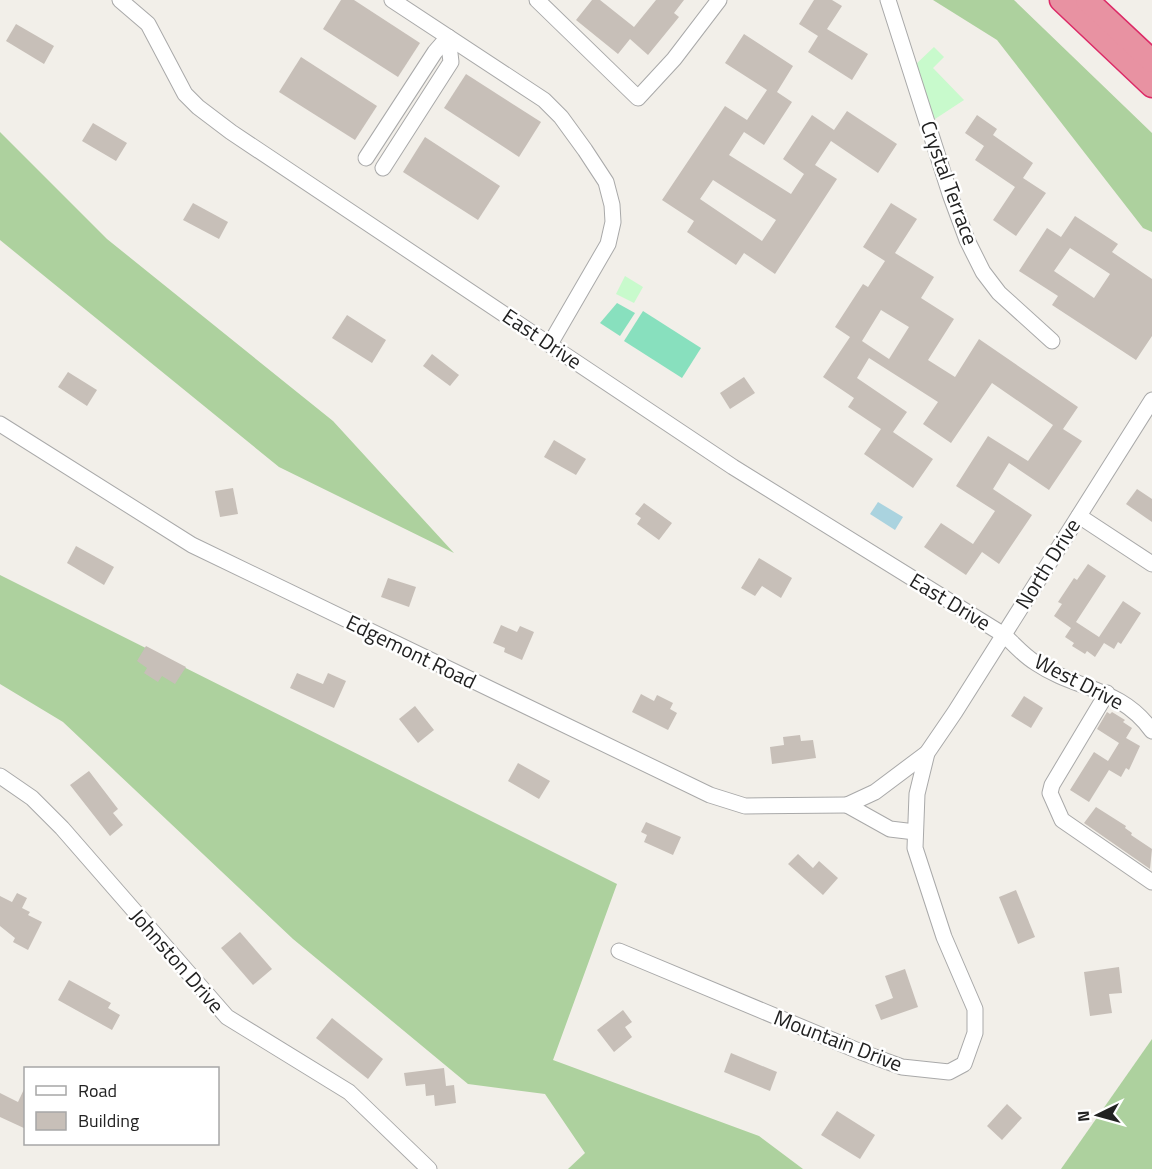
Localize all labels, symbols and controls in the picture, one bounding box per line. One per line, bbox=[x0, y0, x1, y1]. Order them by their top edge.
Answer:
street label: Crystal Terrace bbox=[913, 116, 987, 249]
street label: East Drive bbox=[496, 300, 589, 377]
street label: North Drive bbox=[1007, 512, 1088, 615]
street label: East Drive bbox=[904, 564, 997, 638]
street label: Edgemont Road bbox=[341, 606, 482, 696]
street label: West Drive bbox=[1029, 645, 1130, 717]
street label: Johnston Drive bbox=[123, 901, 232, 1020]
street label: Mountain Drive bbox=[769, 1001, 907, 1079]
legend bbox=[24, 1067, 219, 1145]
text: Road bbox=[78, 1077, 117, 1104]
north arrow bbox=[1068, 1085, 1128, 1145]
text: Building bbox=[78, 1107, 139, 1134]
text: N bbox=[1071, 1110, 1095, 1123]

